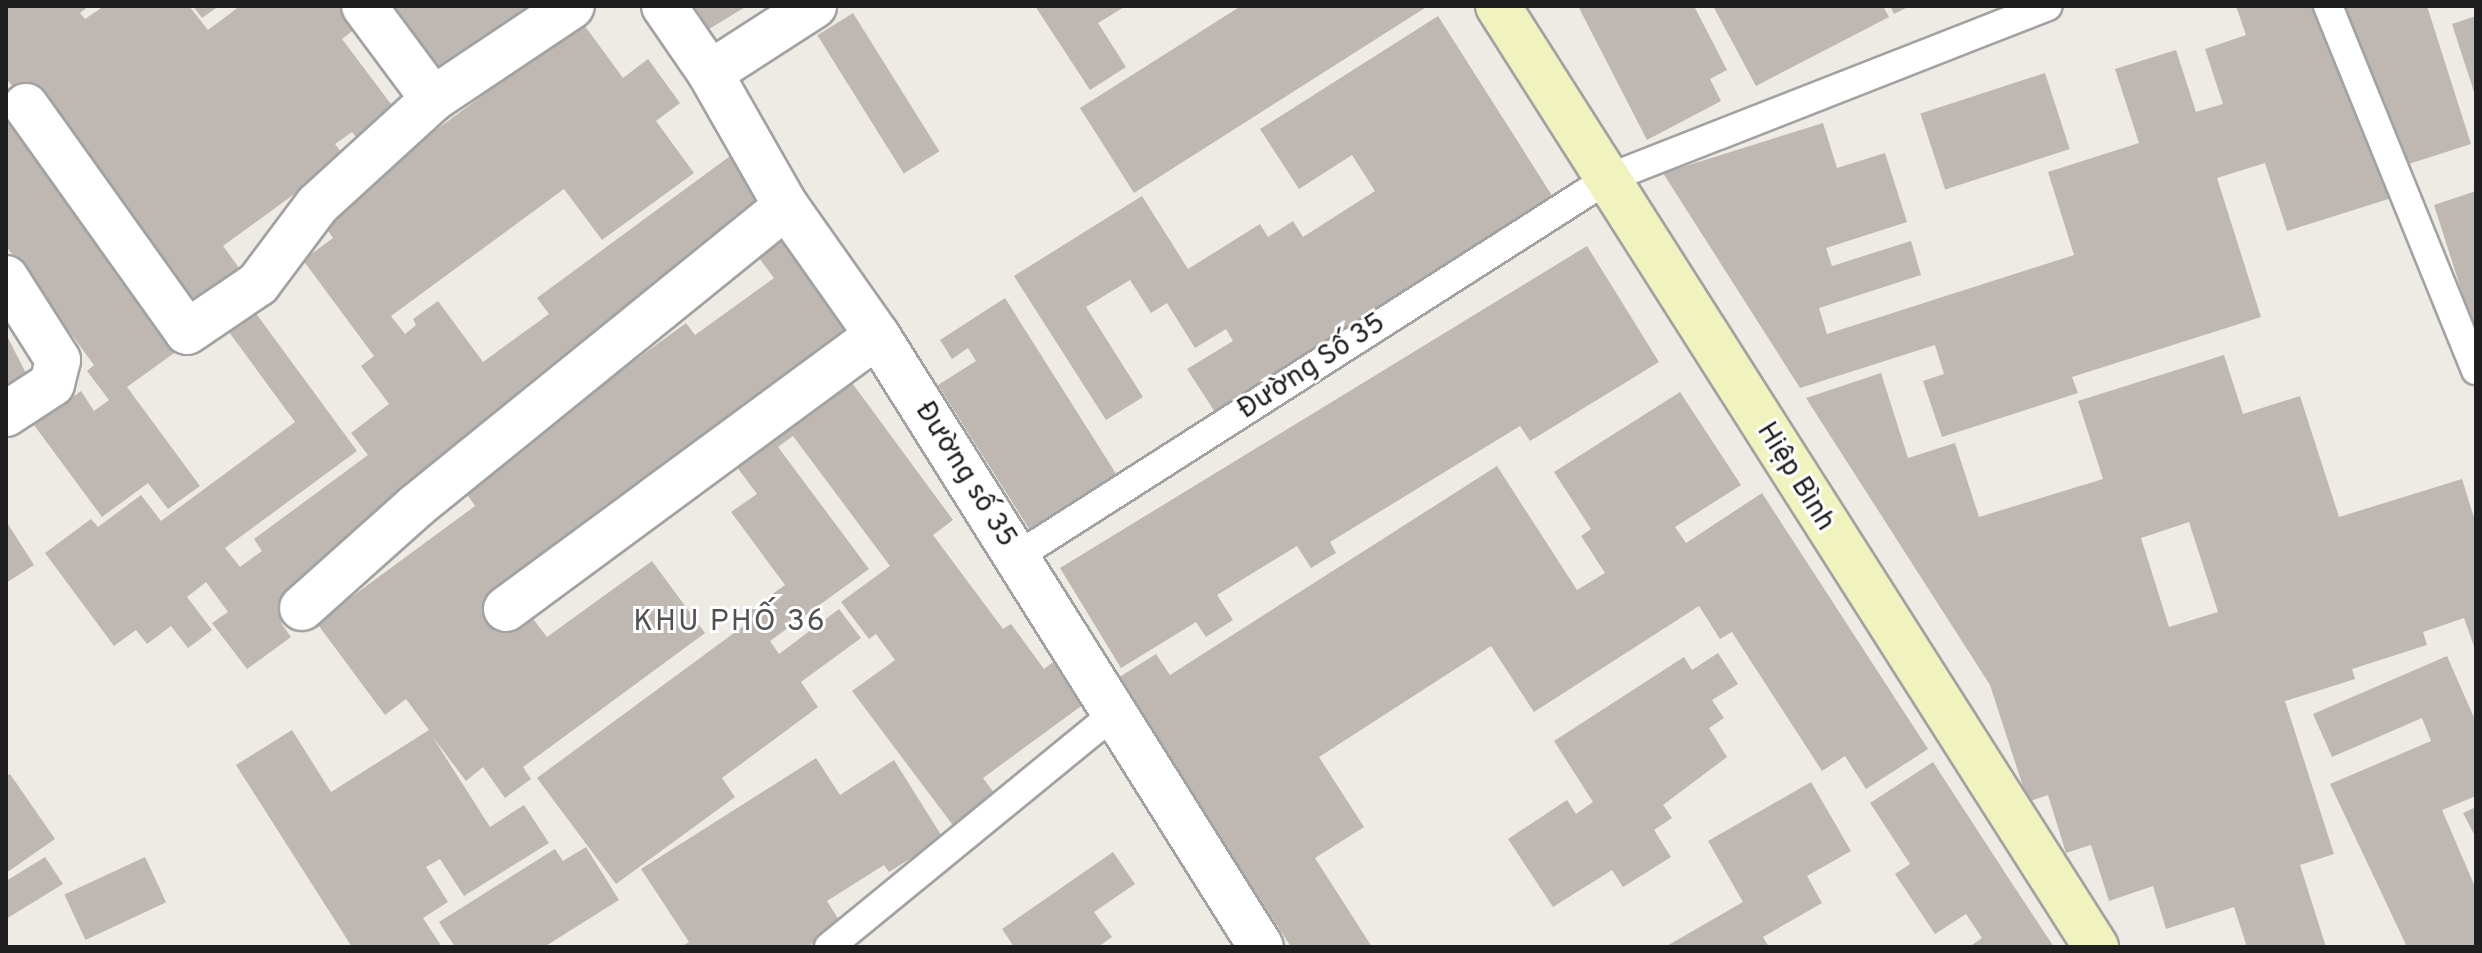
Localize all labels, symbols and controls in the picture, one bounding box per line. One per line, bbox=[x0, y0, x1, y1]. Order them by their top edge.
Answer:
street label: Đường Số 35 bbox=[1232, 307, 1392, 427]
street label: Đường số 35 bbox=[907, 396, 1023, 554]
street label: Hiệp Bình bbox=[1749, 417, 1841, 537]
district label: KHU PHỐ 36 bbox=[633, 605, 827, 641]

